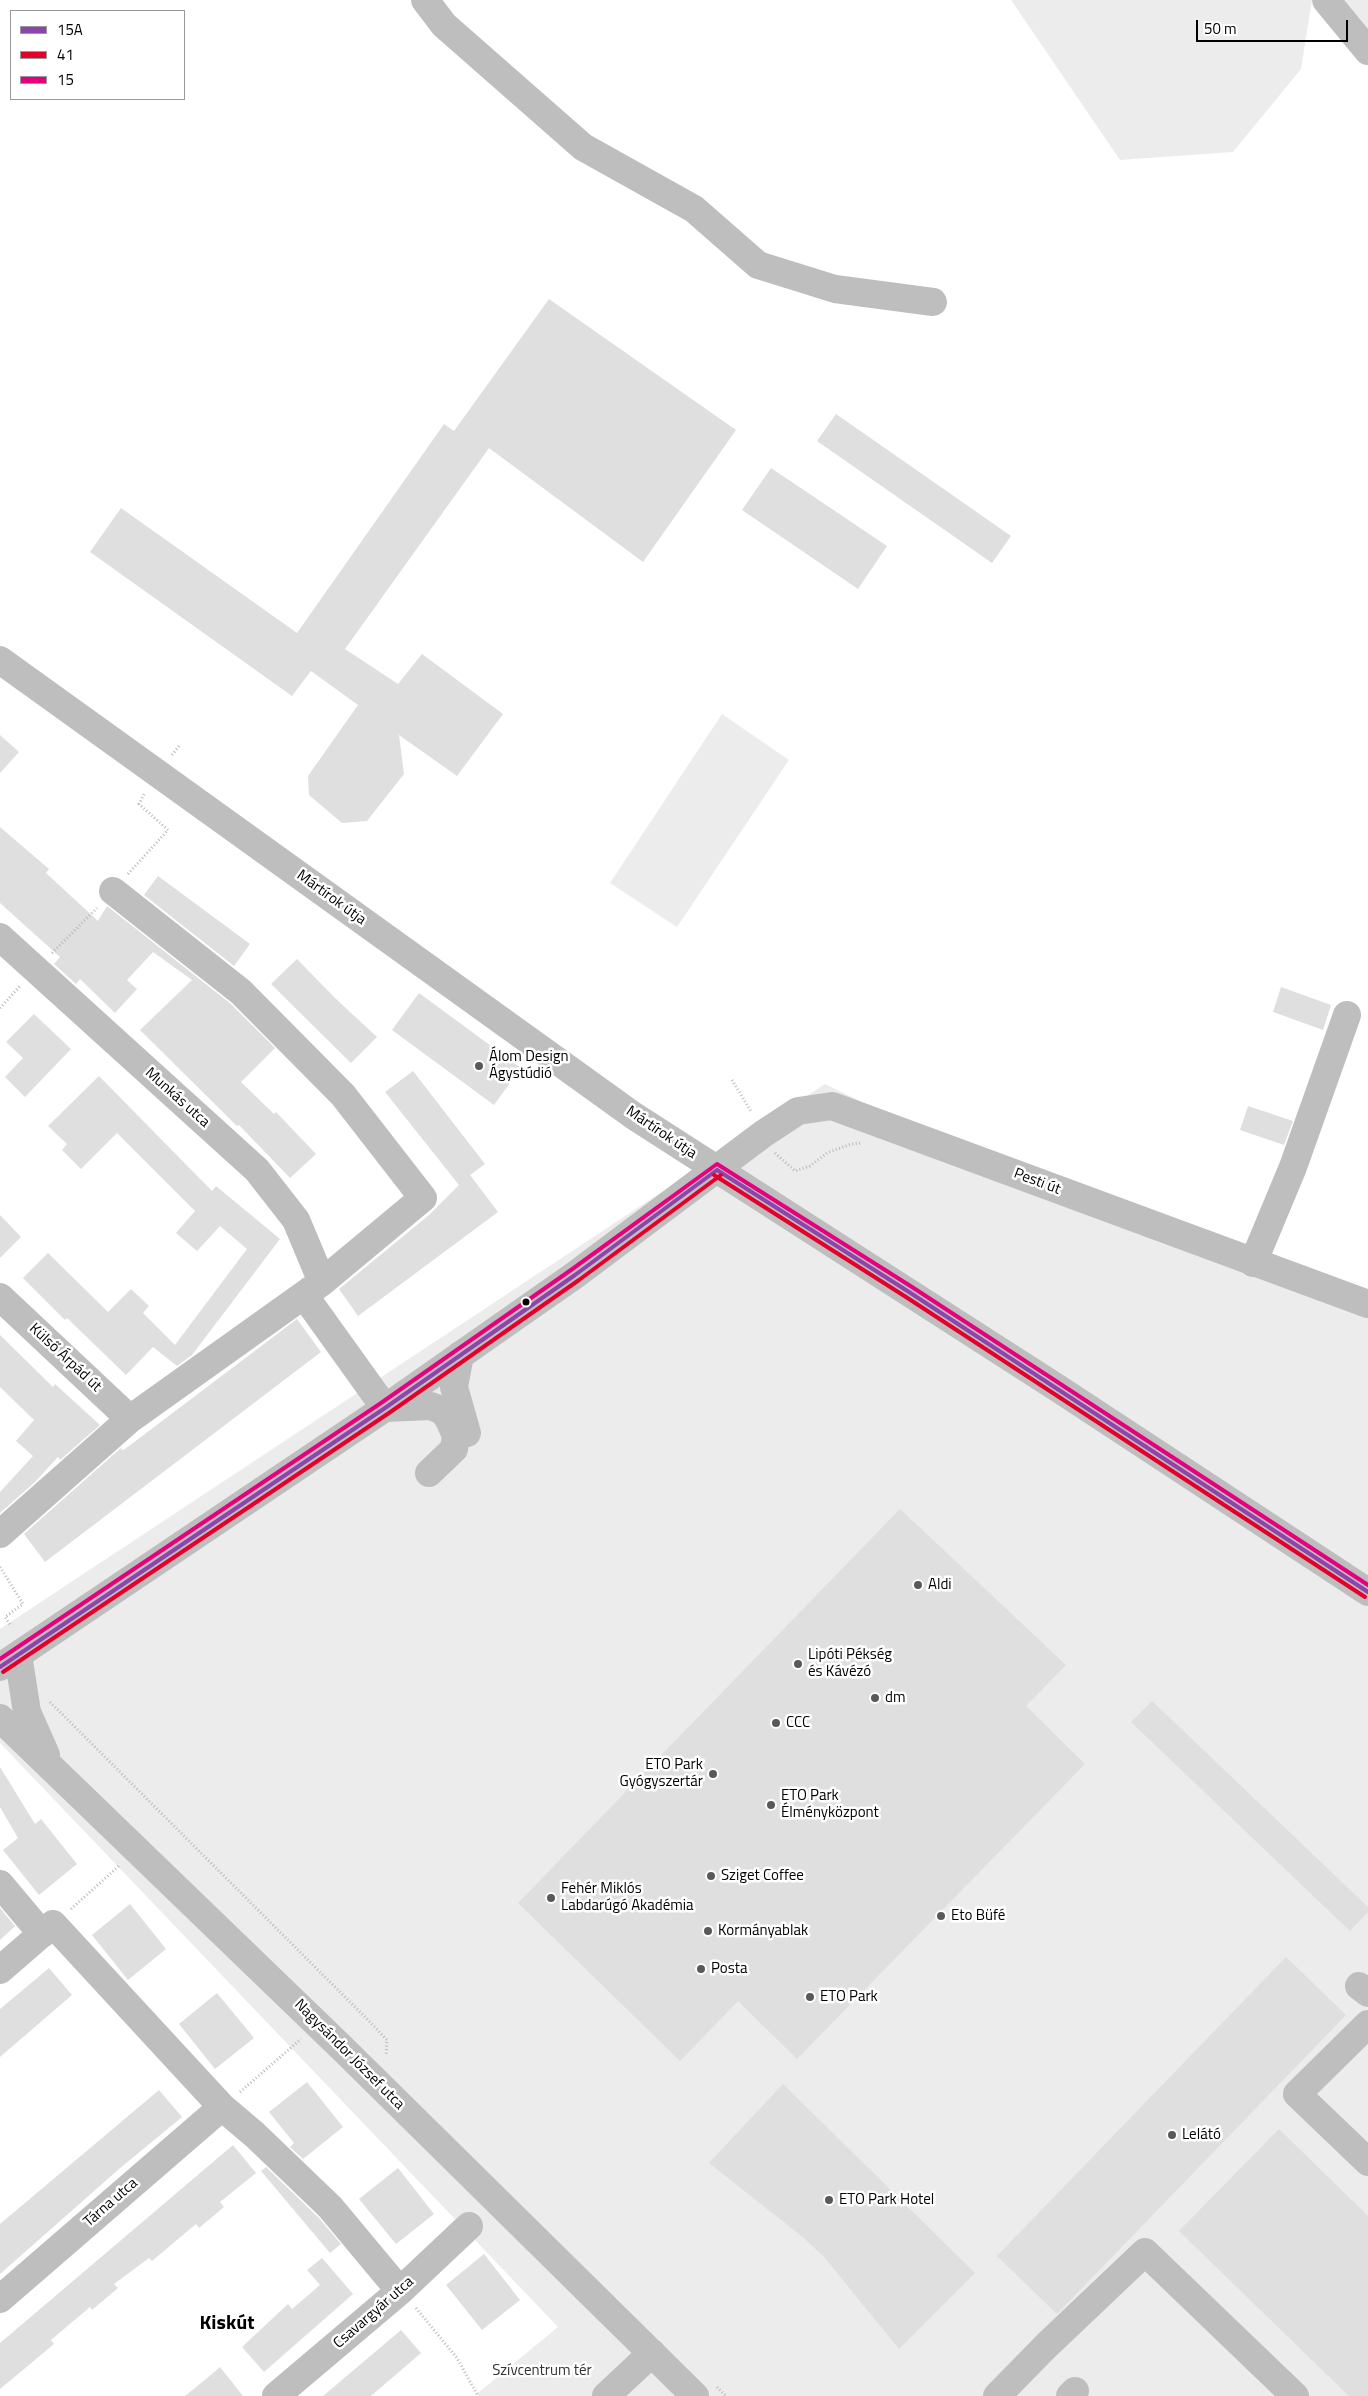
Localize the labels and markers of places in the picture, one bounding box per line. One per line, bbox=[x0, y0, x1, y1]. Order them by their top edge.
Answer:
place label: Álom Design Ágystúdió bbox=[489, 1048, 568, 1083]
marker: Álom Design Ágystúdió bbox=[473, 1060, 485, 1072]
unlabelled marker bbox=[521, 1297, 531, 1307]
place label: Aldi bbox=[928, 1576, 952, 1594]
marker: Aldi bbox=[912, 1579, 924, 1591]
place label: Lipóti Pékség és Kávézó bbox=[808, 1646, 892, 1681]
marker: Lipóti Pékség és Kávézó bbox=[792, 1658, 804, 1670]
place label: dm bbox=[885, 1689, 905, 1707]
marker: dm bbox=[869, 1692, 881, 1704]
place label: CCC bbox=[786, 1714, 810, 1732]
marker: CCC bbox=[770, 1717, 782, 1729]
place label: ETO Park Gyógyszertár bbox=[619, 1756, 703, 1791]
marker: ETO Park Gyógyszertár bbox=[707, 1768, 719, 1780]
place label: ETO Park Élményközpont bbox=[781, 1787, 879, 1822]
marker: ETO Park Élményközpont bbox=[765, 1799, 777, 1811]
place label: Sziget Coffee bbox=[721, 1867, 804, 1885]
marker: Sziget Coffee bbox=[705, 1870, 717, 1882]
place label: Fehér Miklós Labdarúgó Akadémia bbox=[561, 1880, 694, 1915]
marker: Fehér Miklós Labdarúgó Akadémia bbox=[545, 1892, 557, 1904]
place label: Eto Büfé bbox=[951, 1907, 1005, 1925]
marker: Eto Büfé bbox=[935, 1910, 947, 1922]
place label: Kormányablak bbox=[718, 1922, 808, 1940]
marker: Kormányablak bbox=[702, 1925, 714, 1937]
place label: Posta bbox=[711, 1960, 748, 1978]
marker: Posta bbox=[695, 1963, 707, 1975]
place label: ETO Park bbox=[820, 1988, 878, 2006]
marker: ETO Park bbox=[804, 1991, 816, 2003]
place label: Lelátó bbox=[1182, 2126, 1221, 2144]
marker: Lelátó bbox=[1166, 2129, 1178, 2141]
place label: ETO Park Hotel bbox=[839, 2191, 934, 2209]
marker: ETO Park Hotel bbox=[823, 2194, 835, 2206]

